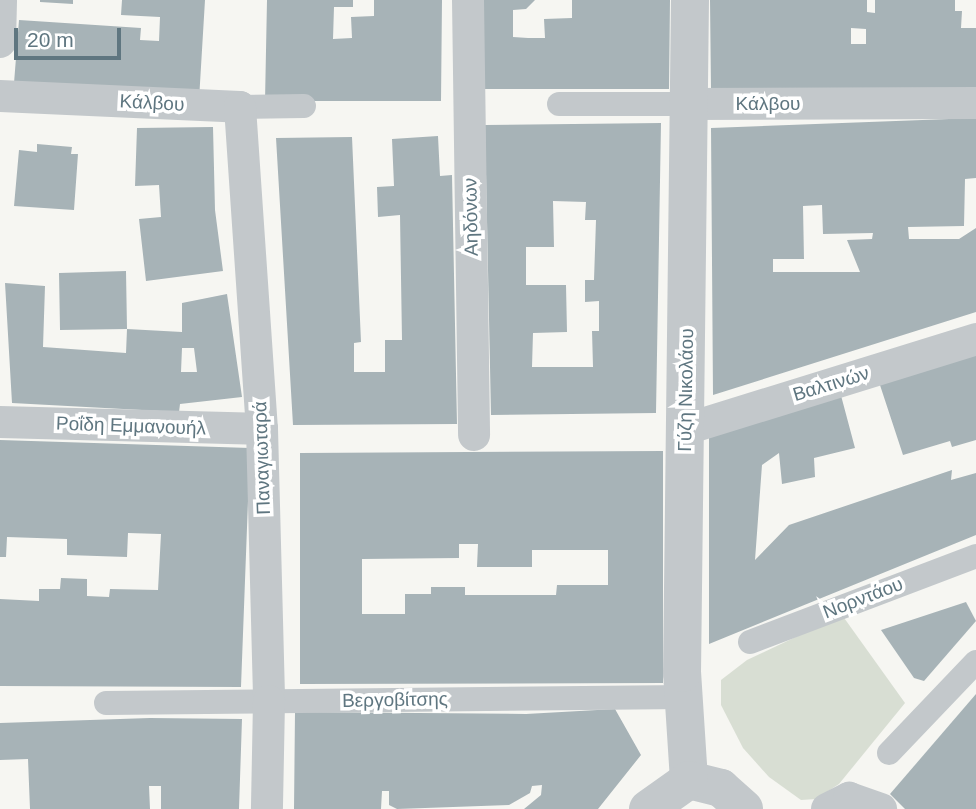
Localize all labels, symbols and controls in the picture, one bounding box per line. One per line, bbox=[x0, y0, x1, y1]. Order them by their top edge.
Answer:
scale bar bbox=[18, 14, 124, 58]
text: 20 m bbox=[27, 28, 74, 51]
street label: Κάλβου bbox=[119, 90, 185, 116]
street label: Κάλβου bbox=[736, 93, 800, 115]
street label: Αηδόνων bbox=[459, 178, 483, 256]
street label: Γύζη Νικολάου bbox=[674, 328, 698, 452]
street label: Βαλτινών bbox=[790, 362, 872, 406]
street label: Παναγιωταρά bbox=[249, 401, 275, 515]
street label: Ροΐδη Εμμανουήλ bbox=[56, 412, 206, 440]
street label: Νορντάου bbox=[820, 572, 906, 624]
street label: Βεργοβίτσης bbox=[342, 688, 448, 712]

